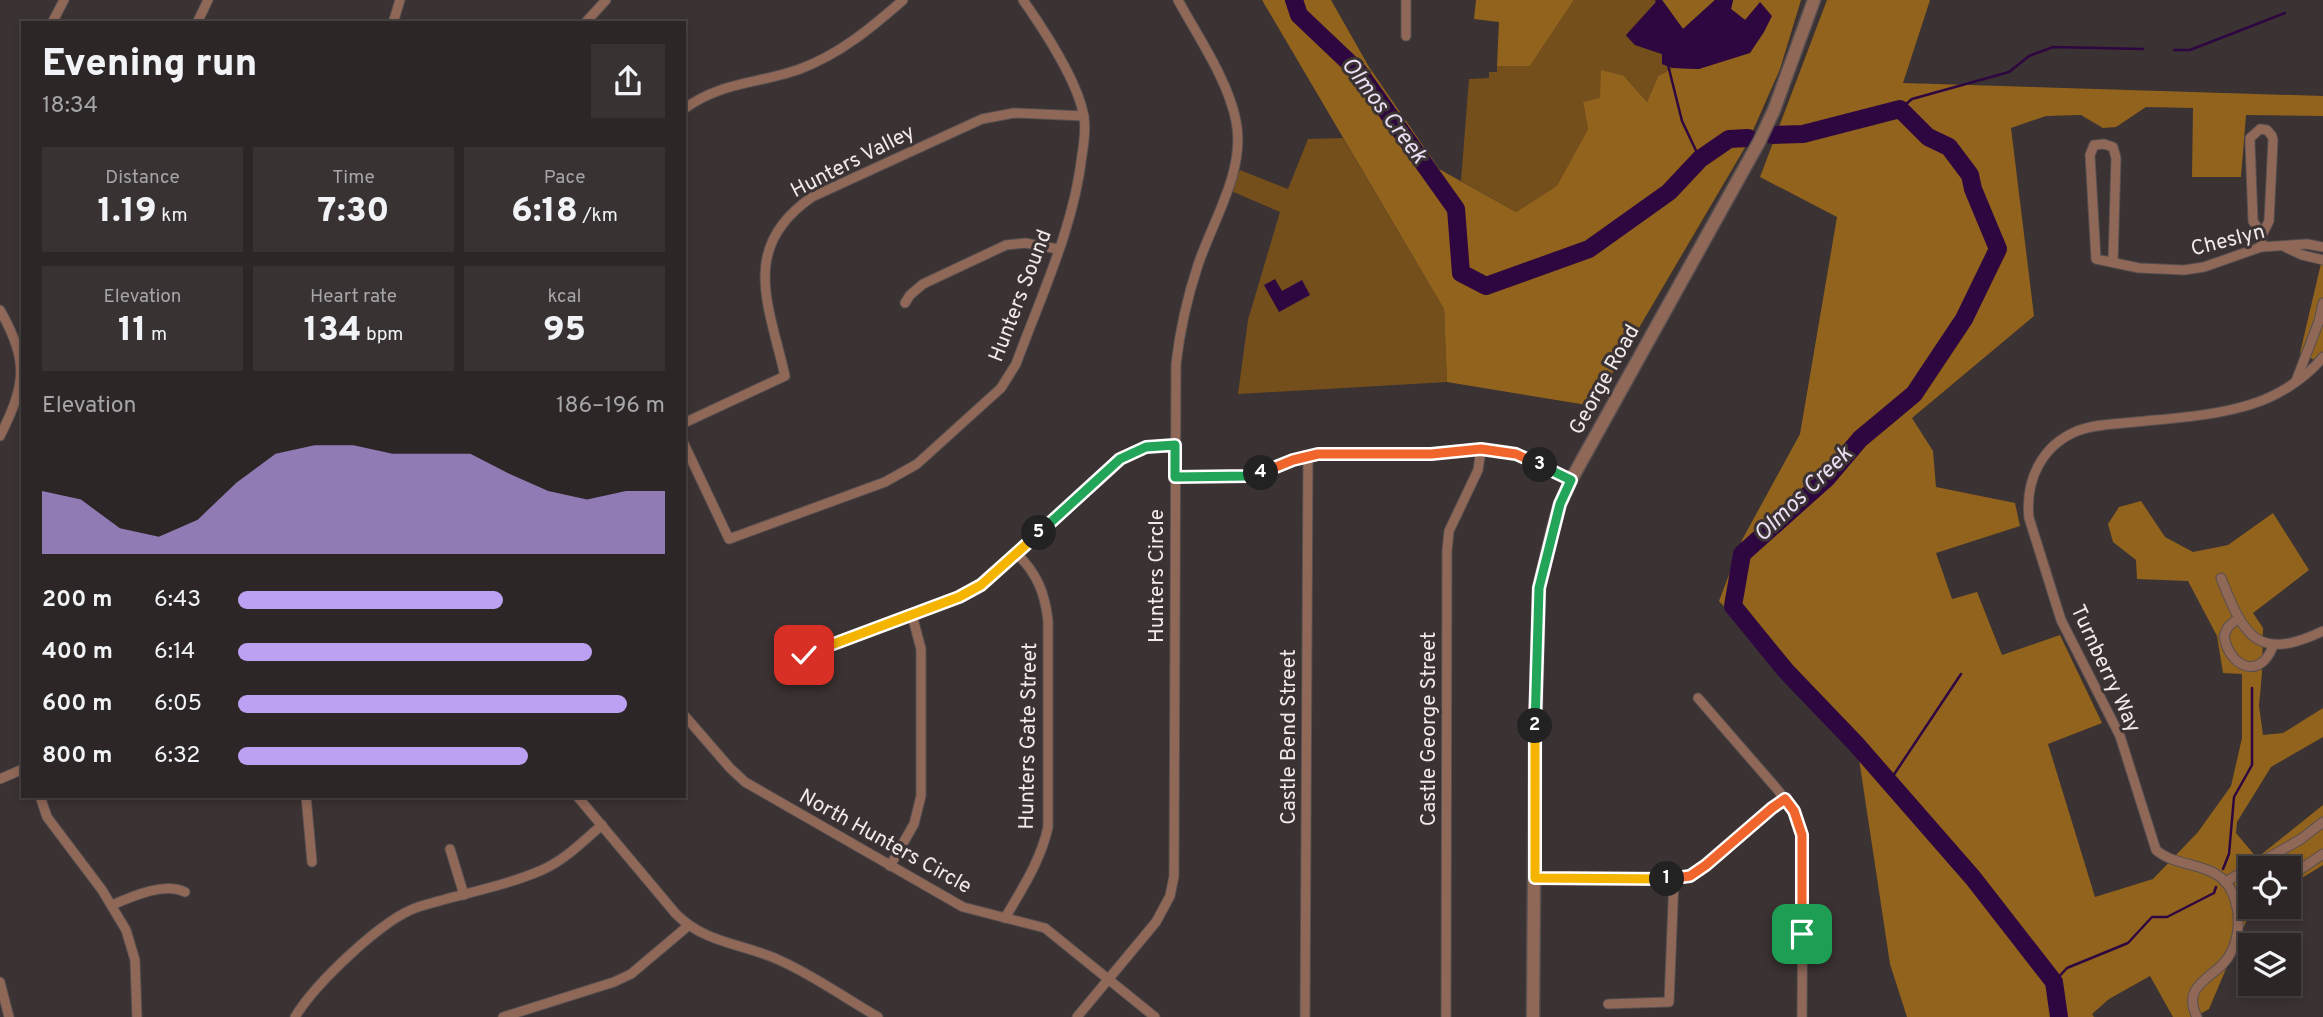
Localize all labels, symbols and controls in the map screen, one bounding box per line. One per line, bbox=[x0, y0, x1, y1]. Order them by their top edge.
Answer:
text: Evening run bbox=[42, 41, 257, 90]
button: share bbox=[591, 44, 665, 118]
water label: Olmos Creek bbox=[1333, 52, 1433, 170]
text: 18:34 bbox=[42, 92, 98, 121]
street label: Hunters Valley bbox=[786, 119, 920, 205]
text: Distance bbox=[105, 166, 180, 190]
text: Time bbox=[332, 166, 375, 190]
text: Pace bbox=[544, 166, 585, 190]
text: 1.19 bbox=[97, 190, 157, 234]
text: 7:30 bbox=[318, 190, 389, 234]
text: 6:18 bbox=[511, 190, 578, 234]
text: km bbox=[157, 204, 188, 228]
text: /km bbox=[578, 204, 618, 228]
street label: Cheslyn bbox=[2188, 219, 2268, 263]
street label: Hunters Sound bbox=[983, 226, 1059, 366]
text: Elevation bbox=[103, 285, 182, 309]
text: Heart rate bbox=[310, 285, 397, 309]
text: kcal bbox=[548, 285, 581, 309]
text: 11 bbox=[118, 309, 147, 353]
text: 134 bbox=[304, 309, 362, 353]
text: 95 bbox=[543, 309, 586, 353]
street label: George Road bbox=[1564, 320, 1646, 440]
text: m bbox=[147, 323, 167, 347]
text: bpm bbox=[362, 323, 403, 347]
text: Elevation bbox=[42, 392, 137, 421]
text: 186–196 m bbox=[556, 392, 665, 421]
water label: Olmos Creek bbox=[1749, 440, 1860, 549]
pin: 3 bbox=[1522, 448, 1558, 482]
text: 3 bbox=[1534, 452, 1545, 476]
pin: 4 bbox=[1244, 456, 1278, 490]
text: 4 bbox=[1254, 460, 1267, 484]
street label: Hunters Circle bbox=[1144, 509, 1171, 643]
pin: 5 bbox=[1021, 516, 1056, 550]
text: 5 bbox=[1033, 520, 1044, 544]
text: 200 m bbox=[42, 586, 112, 615]
text: 6:43 bbox=[154, 586, 201, 615]
street label: Turnberry Way bbox=[2064, 601, 2146, 737]
pin bbox=[774, 625, 834, 685]
street label: Castle George Street bbox=[1416, 632, 1443, 826]
icon: check bbox=[785, 636, 823, 674]
text: 400 m bbox=[42, 638, 113, 667]
text: 6:14 bbox=[154, 638, 195, 667]
street label: Hunters Gate Street bbox=[1014, 642, 1044, 830]
street label: Castle Bend Street bbox=[1276, 649, 1303, 825]
text: 600 m bbox=[42, 690, 112, 719]
text: 6:05 bbox=[154, 690, 202, 719]
pin: 2 bbox=[1518, 708, 1552, 744]
text: 2 bbox=[1529, 713, 1540, 737]
text: 800 m bbox=[42, 742, 112, 771]
text: 6:32 bbox=[154, 742, 200, 771]
street label: North Hunters Circle bbox=[794, 783, 976, 901]
map controls bbox=[2238, 856, 2301, 996]
button: locate bbox=[2238, 856, 2301, 919]
pin: 1 bbox=[1650, 862, 1684, 896]
text: 1 bbox=[1663, 866, 1670, 890]
pin bbox=[1772, 904, 1832, 964]
icon: arrive bbox=[1783, 915, 1821, 953]
button: layers bbox=[2238, 933, 2301, 996]

